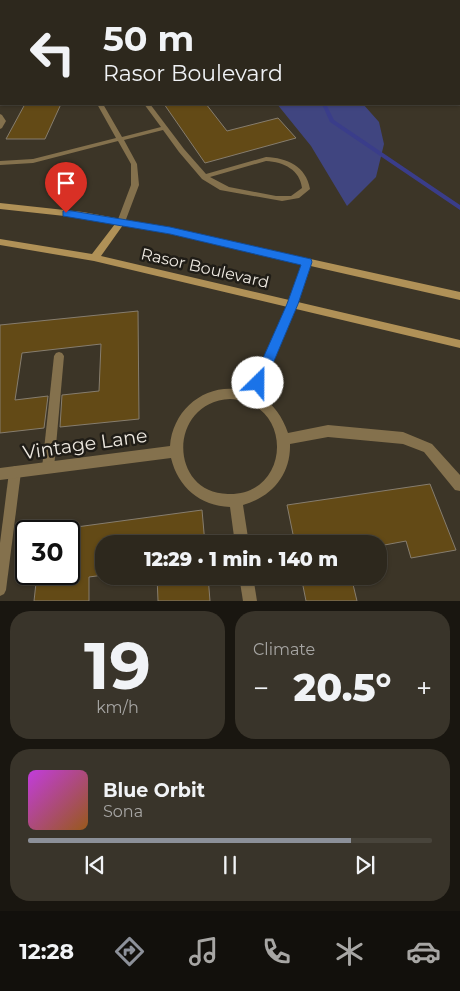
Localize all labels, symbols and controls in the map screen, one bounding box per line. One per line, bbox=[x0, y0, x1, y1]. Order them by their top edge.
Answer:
text: 50 m bbox=[103, 17, 194, 60]
icon: left bbox=[20, 20, 85, 85]
text: Rasor Boulevard bbox=[103, 60, 283, 87]
pin bbox=[45, 162, 87, 213]
icon: arrive bbox=[52, 169, 80, 197]
street label: Rasor Boulevard bbox=[139, 244, 271, 292]
position arrow bbox=[231, 356, 283, 408]
street label: Vintage Lane bbox=[21, 424, 149, 464]
speed limit sign: 30 bbox=[15, 520, 80, 585]
text: 12:29 · 1 min · 140 m bbox=[144, 548, 338, 571]
text: 19 bbox=[84, 626, 151, 705]
text: Climate bbox=[253, 640, 315, 659]
text: 20.5° bbox=[294, 664, 391, 711]
text: − bbox=[253, 671, 269, 705]
text: + bbox=[416, 671, 432, 705]
text: km/h bbox=[96, 698, 139, 717]
text: Blue Orbit bbox=[103, 779, 205, 802]
text: Sona bbox=[103, 802, 143, 821]
icon: previous bbox=[81, 851, 109, 879]
icon: pause bbox=[216, 851, 244, 879]
icon: next bbox=[351, 851, 379, 879]
icon: directions bbox=[112, 934, 147, 969]
icon: music bbox=[186, 934, 221, 969]
icon: phone bbox=[259, 934, 294, 969]
icon: climate bbox=[332, 934, 367, 969]
icon: car bbox=[406, 934, 441, 969]
text: 12:28 bbox=[19, 938, 74, 965]

